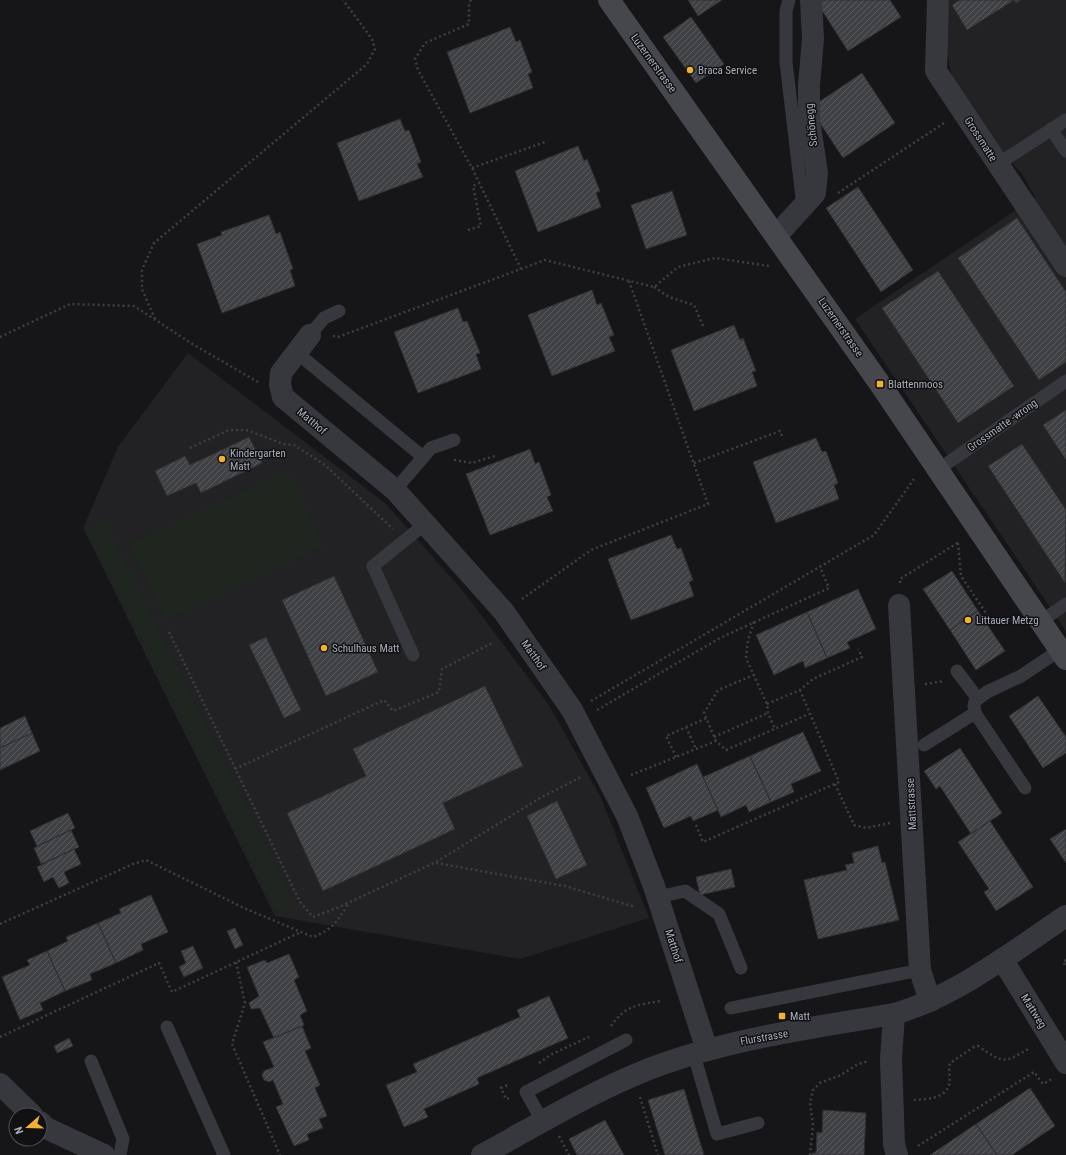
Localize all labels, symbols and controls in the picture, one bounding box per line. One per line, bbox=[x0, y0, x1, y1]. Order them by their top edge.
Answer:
street label: Luzernerstrasse bbox=[628, 31, 679, 95]
place label: Braca Service bbox=[698, 64, 757, 77]
marker: Braca Service bbox=[685, 65, 695, 75]
street label: Schönegg bbox=[803, 103, 820, 147]
street label: Grossmatte bbox=[961, 115, 1000, 164]
street label: Luzernerstrasse bbox=[815, 295, 866, 359]
place label: Blattenmoos bbox=[888, 378, 943, 391]
marker: Blattenmoos bbox=[875, 379, 885, 389]
street label: Grossmatte -wrong bbox=[965, 396, 1040, 454]
street label: Matthof bbox=[294, 405, 329, 438]
place label: Kindergarten Matt bbox=[230, 447, 286, 473]
marker: Kindergarten Matt bbox=[217, 454, 227, 464]
place label: Littauer Metzg bbox=[976, 614, 1039, 627]
marker: Littauer Metzg bbox=[963, 615, 973, 625]
street label: Matthof bbox=[518, 637, 549, 674]
place label: Schulhaus Matt bbox=[332, 642, 399, 655]
marker: Schulhaus Matt bbox=[319, 643, 329, 653]
street label: Mattstrasse bbox=[904, 778, 919, 830]
street label: Matthof bbox=[662, 928, 685, 965]
street label: Mattweg bbox=[1018, 992, 1049, 1031]
place label: Matt bbox=[790, 1010, 810, 1023]
marker: Matt bbox=[777, 1011, 787, 1021]
street label: Flurstrasse bbox=[739, 1027, 789, 1048]
north arrow bbox=[8, 1107, 48, 1147]
text: N bbox=[12, 1125, 26, 1136]

